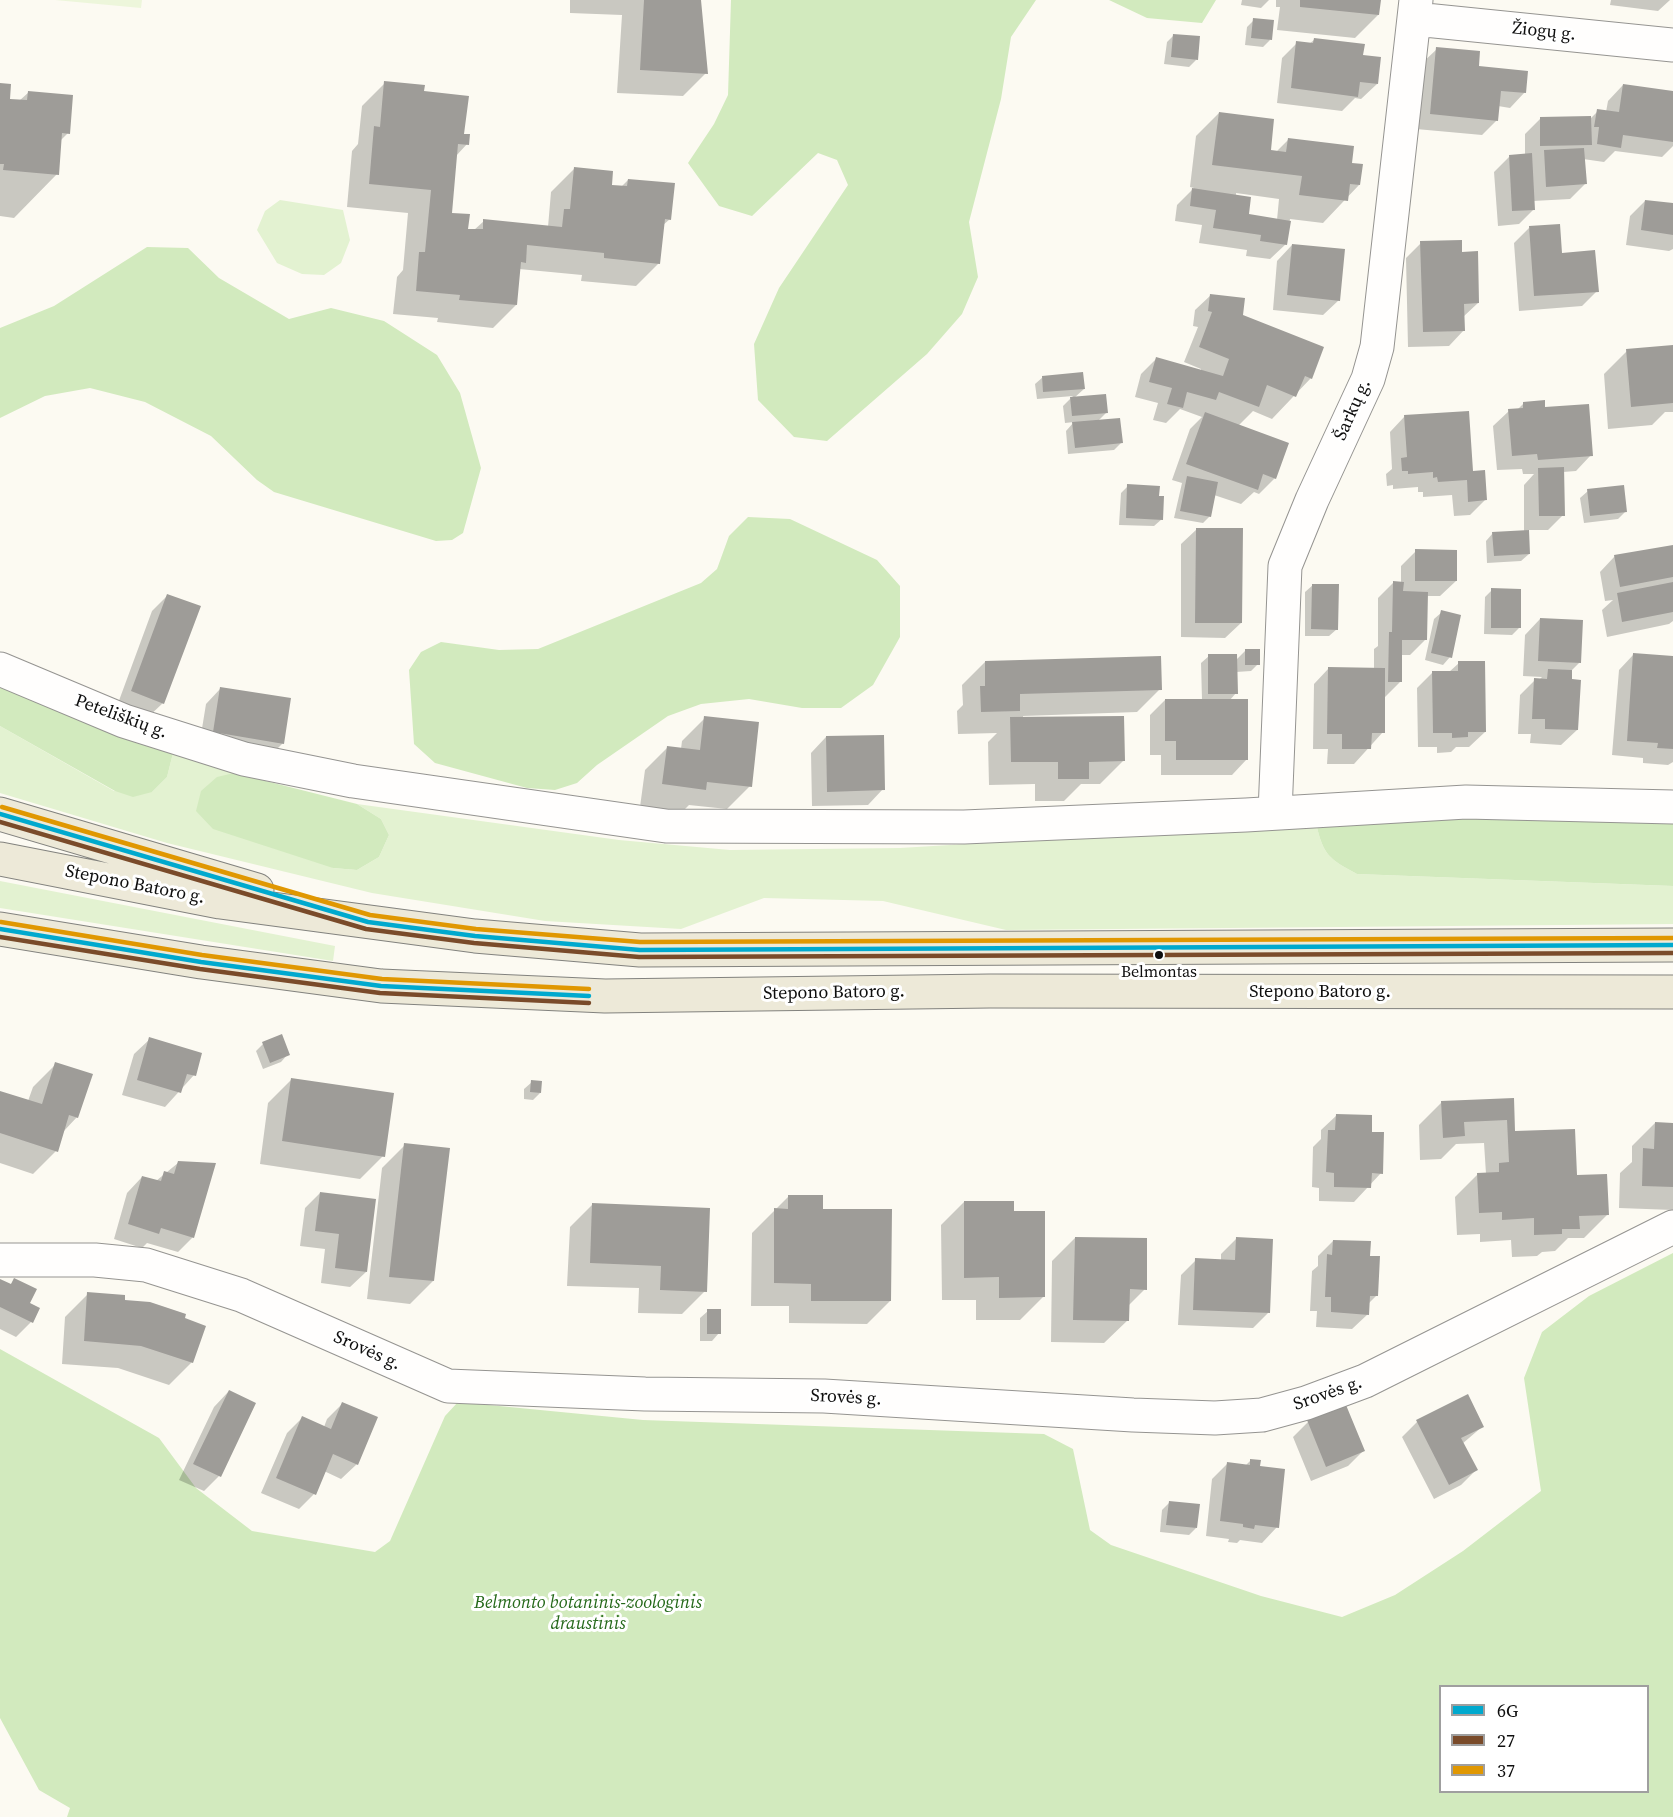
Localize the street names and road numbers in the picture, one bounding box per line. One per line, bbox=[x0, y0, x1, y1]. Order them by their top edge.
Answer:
street label: Žiogų g. bbox=[1511, 18, 1577, 46]
street label: Šarkų g. bbox=[1330, 376, 1376, 444]
street label: Peteliškių g. bbox=[72, 690, 170, 744]
street label: Stepono Batoro g. bbox=[63, 861, 207, 909]
street label: Stepono Batoro g. bbox=[763, 981, 905, 1005]
street label: Stepono Batoro g. bbox=[1249, 981, 1391, 1003]
street label: Srovės g. bbox=[330, 1327, 404, 1375]
street label: Srovės g. bbox=[1291, 1372, 1365, 1416]
street label: Srovės g. bbox=[810, 1385, 882, 1411]

